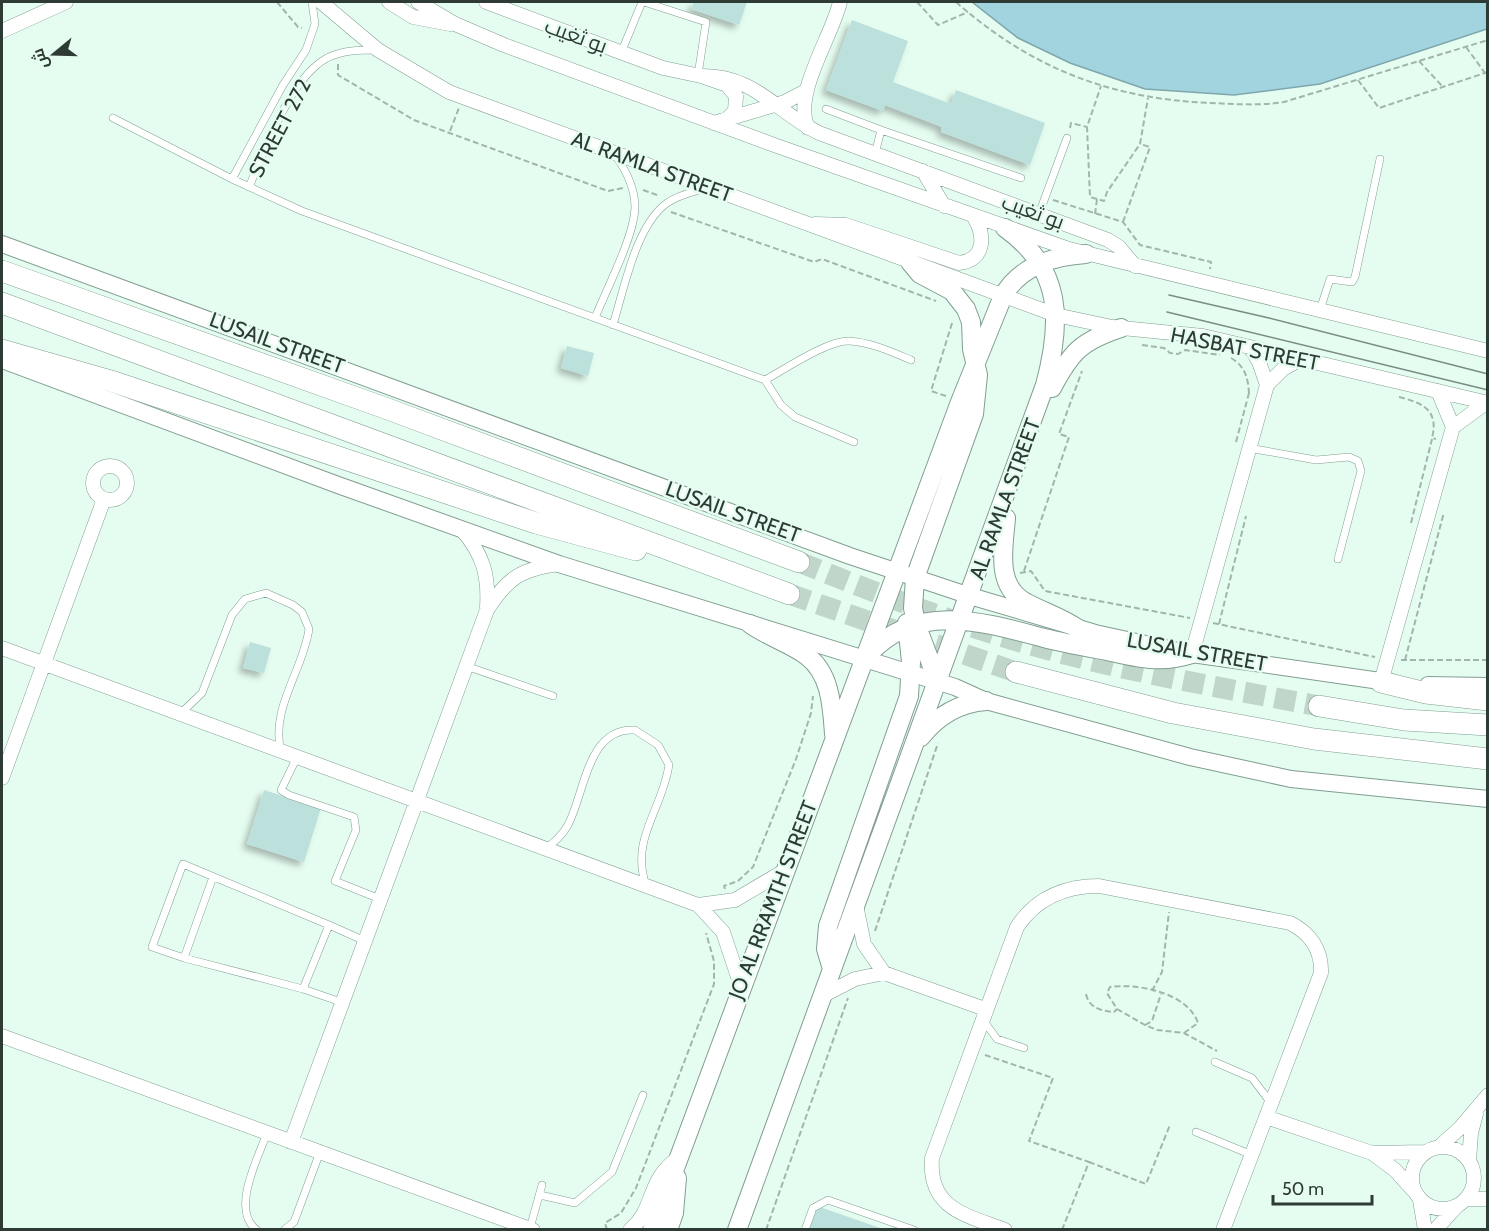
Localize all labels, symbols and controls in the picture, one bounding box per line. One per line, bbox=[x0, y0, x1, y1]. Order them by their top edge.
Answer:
street label: بو ثغيب bbox=[541, 13, 611, 58]
north arrow bbox=[24, 24, 84, 84]
text: ش bbox=[28, 46, 53, 72]
street label: STREET 272 bbox=[243, 74, 316, 181]
street label: AL RAMLA STREET bbox=[568, 126, 736, 207]
street label: بو ثغيب bbox=[998, 189, 1068, 234]
street label: LUSAIL STREET bbox=[206, 307, 348, 379]
street label: HASBAT STREET bbox=[1169, 322, 1322, 375]
street label: AL RAMLA STREET bbox=[964, 415, 1045, 583]
street label: LUSAIL STREET bbox=[662, 476, 804, 548]
street label: LUSAIL STREET bbox=[1125, 627, 1269, 676]
street label: JO AL RRAMTH STREET bbox=[723, 797, 822, 1004]
scale bar bbox=[1273, 1168, 1372, 1206]
text: 50 m bbox=[1282, 1178, 1324, 1200]

